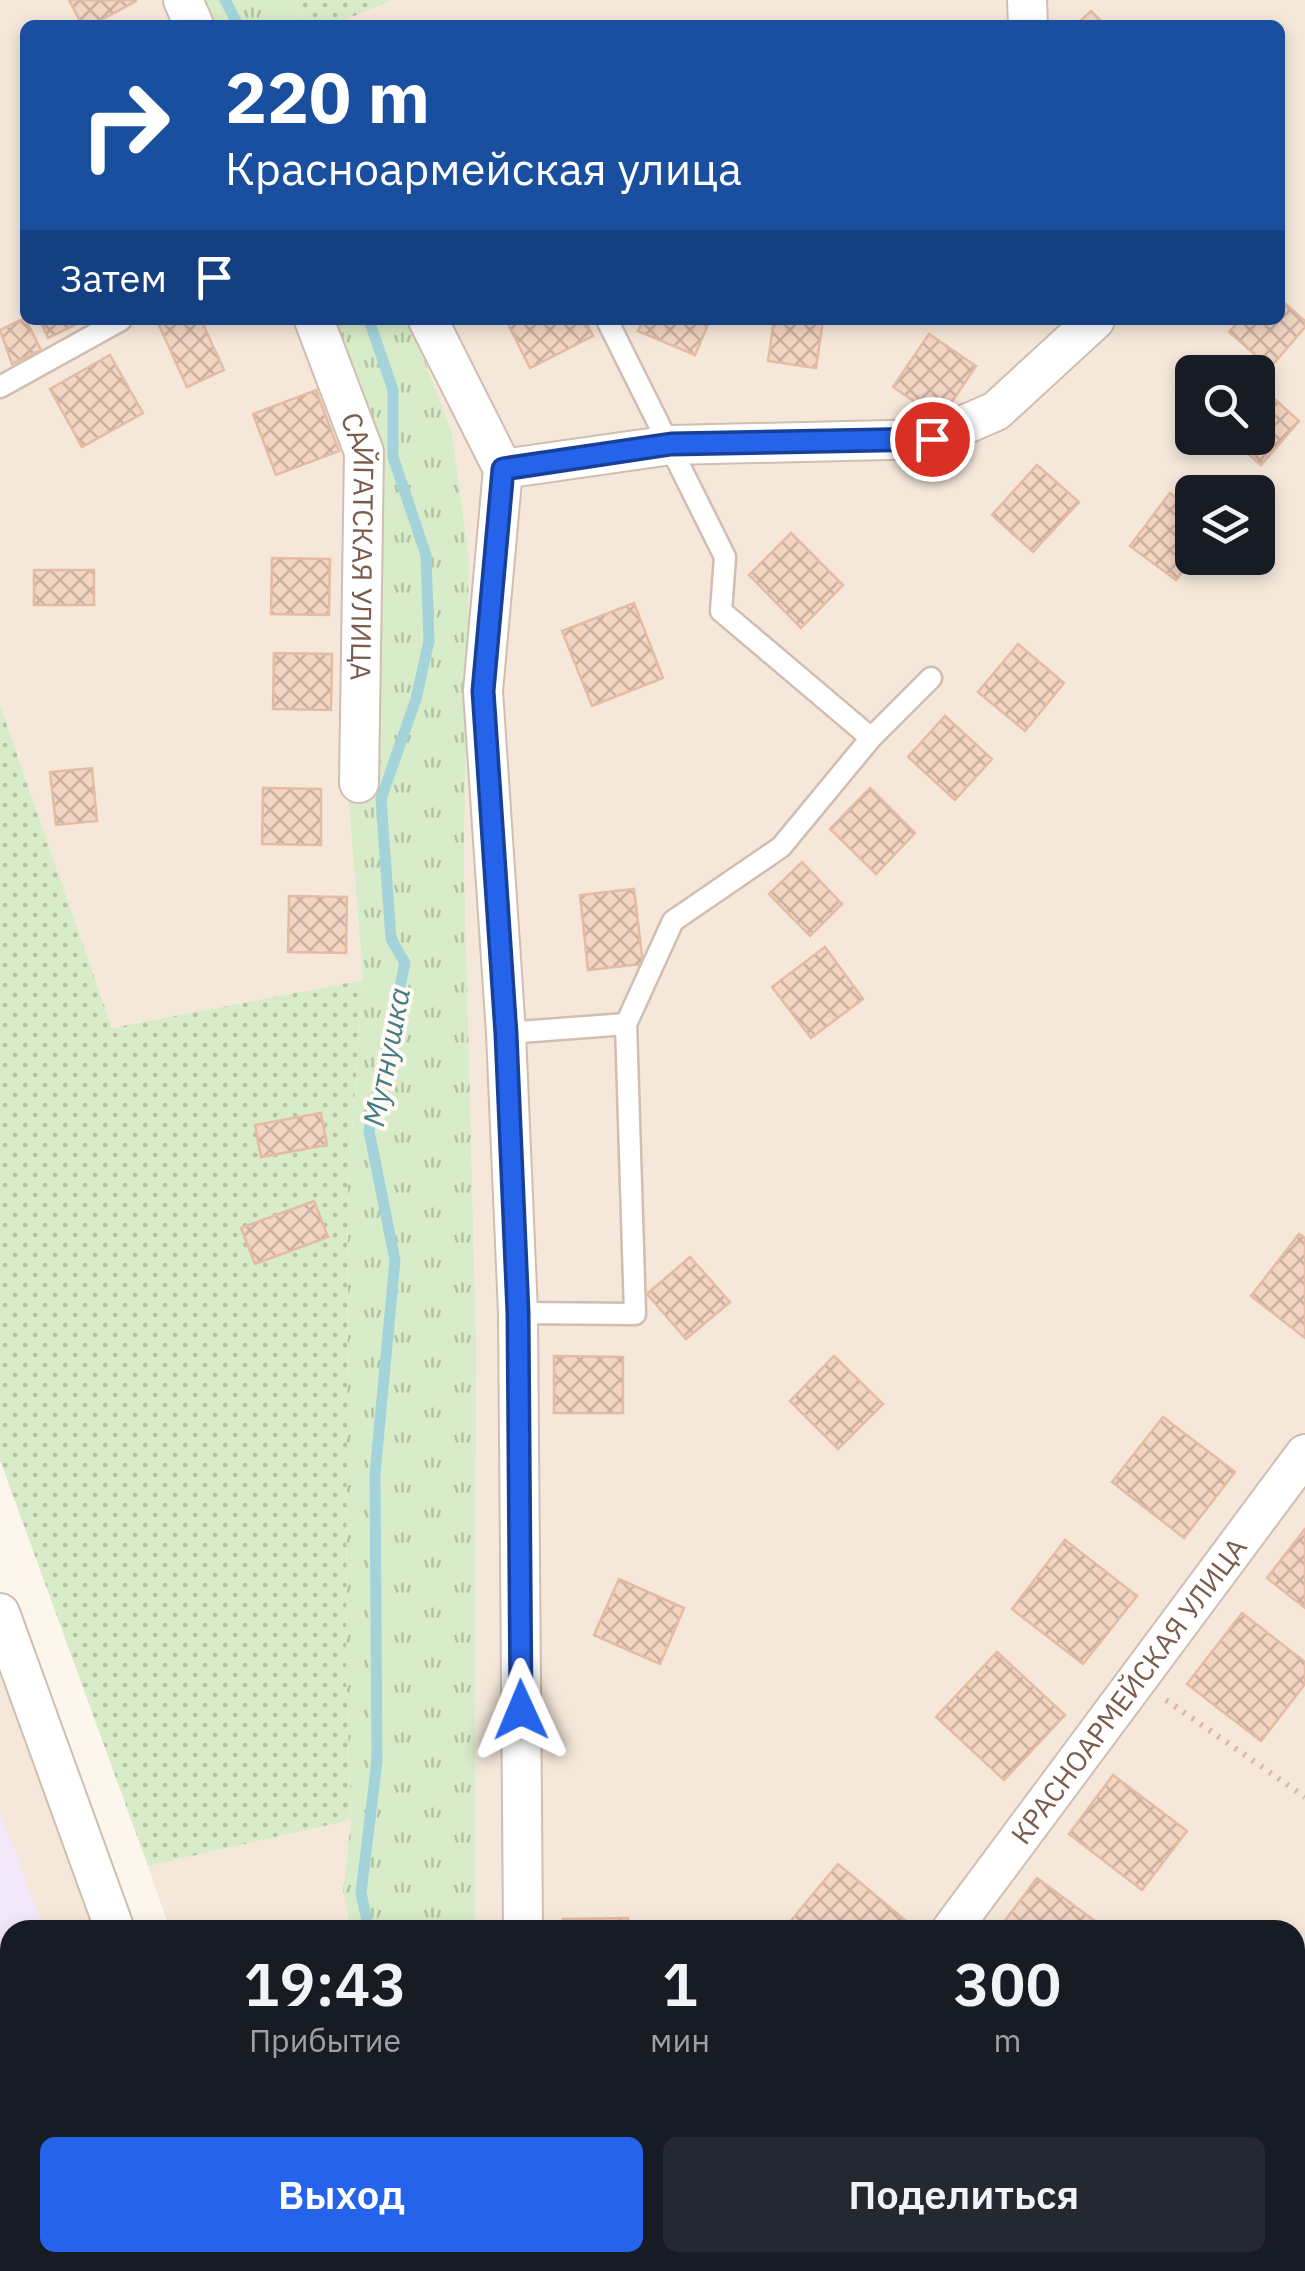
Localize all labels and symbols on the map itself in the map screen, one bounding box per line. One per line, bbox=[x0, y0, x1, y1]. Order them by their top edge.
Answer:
pin bbox=[890, 397, 975, 482]
street label: САЙГАТСКАЯ УЛИЦА bbox=[333, 407, 383, 681]
water label: Мутнушка bbox=[353, 984, 418, 1129]
street label: КРАСНОАРМЕЙСКАЯ УЛИЦА bbox=[1002, 1530, 1255, 1851]
position arrow bbox=[469, 1658, 573, 1762]

